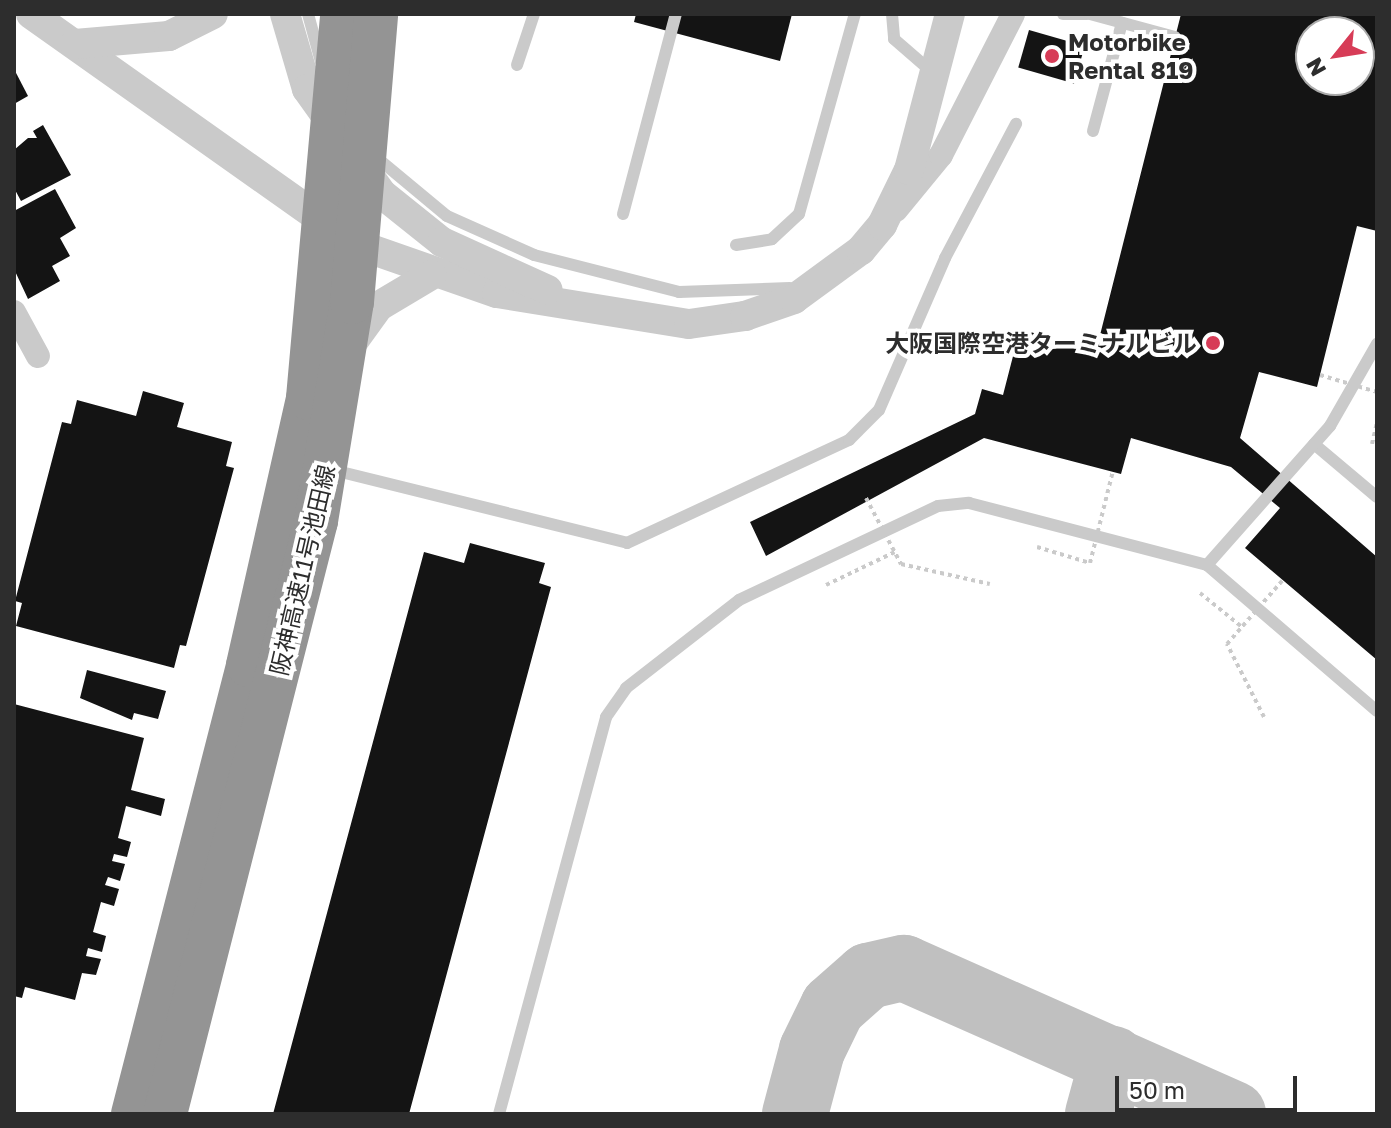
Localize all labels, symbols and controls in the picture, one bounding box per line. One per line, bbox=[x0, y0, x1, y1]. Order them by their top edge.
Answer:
north arrow bbox=[1295, 16, 1375, 96]
place label: Motorbike Rental 819 bbox=[1068, 28, 1194, 84]
marker: Motorbike Rental 819 bbox=[1043, 47, 1061, 65]
text: N bbox=[1300, 53, 1331, 81]
place label: 大阪国際空港ターミナルビル bbox=[885, 329, 1197, 357]
marker: 大阪国際空港ターミナルビル bbox=[1204, 334, 1222, 352]
street label: 阪神高速11号池田線 bbox=[264, 462, 340, 678]
scale bar bbox=[1119, 1060, 1301, 1110]
text: 50 m bbox=[1129, 1075, 1185, 1104]

